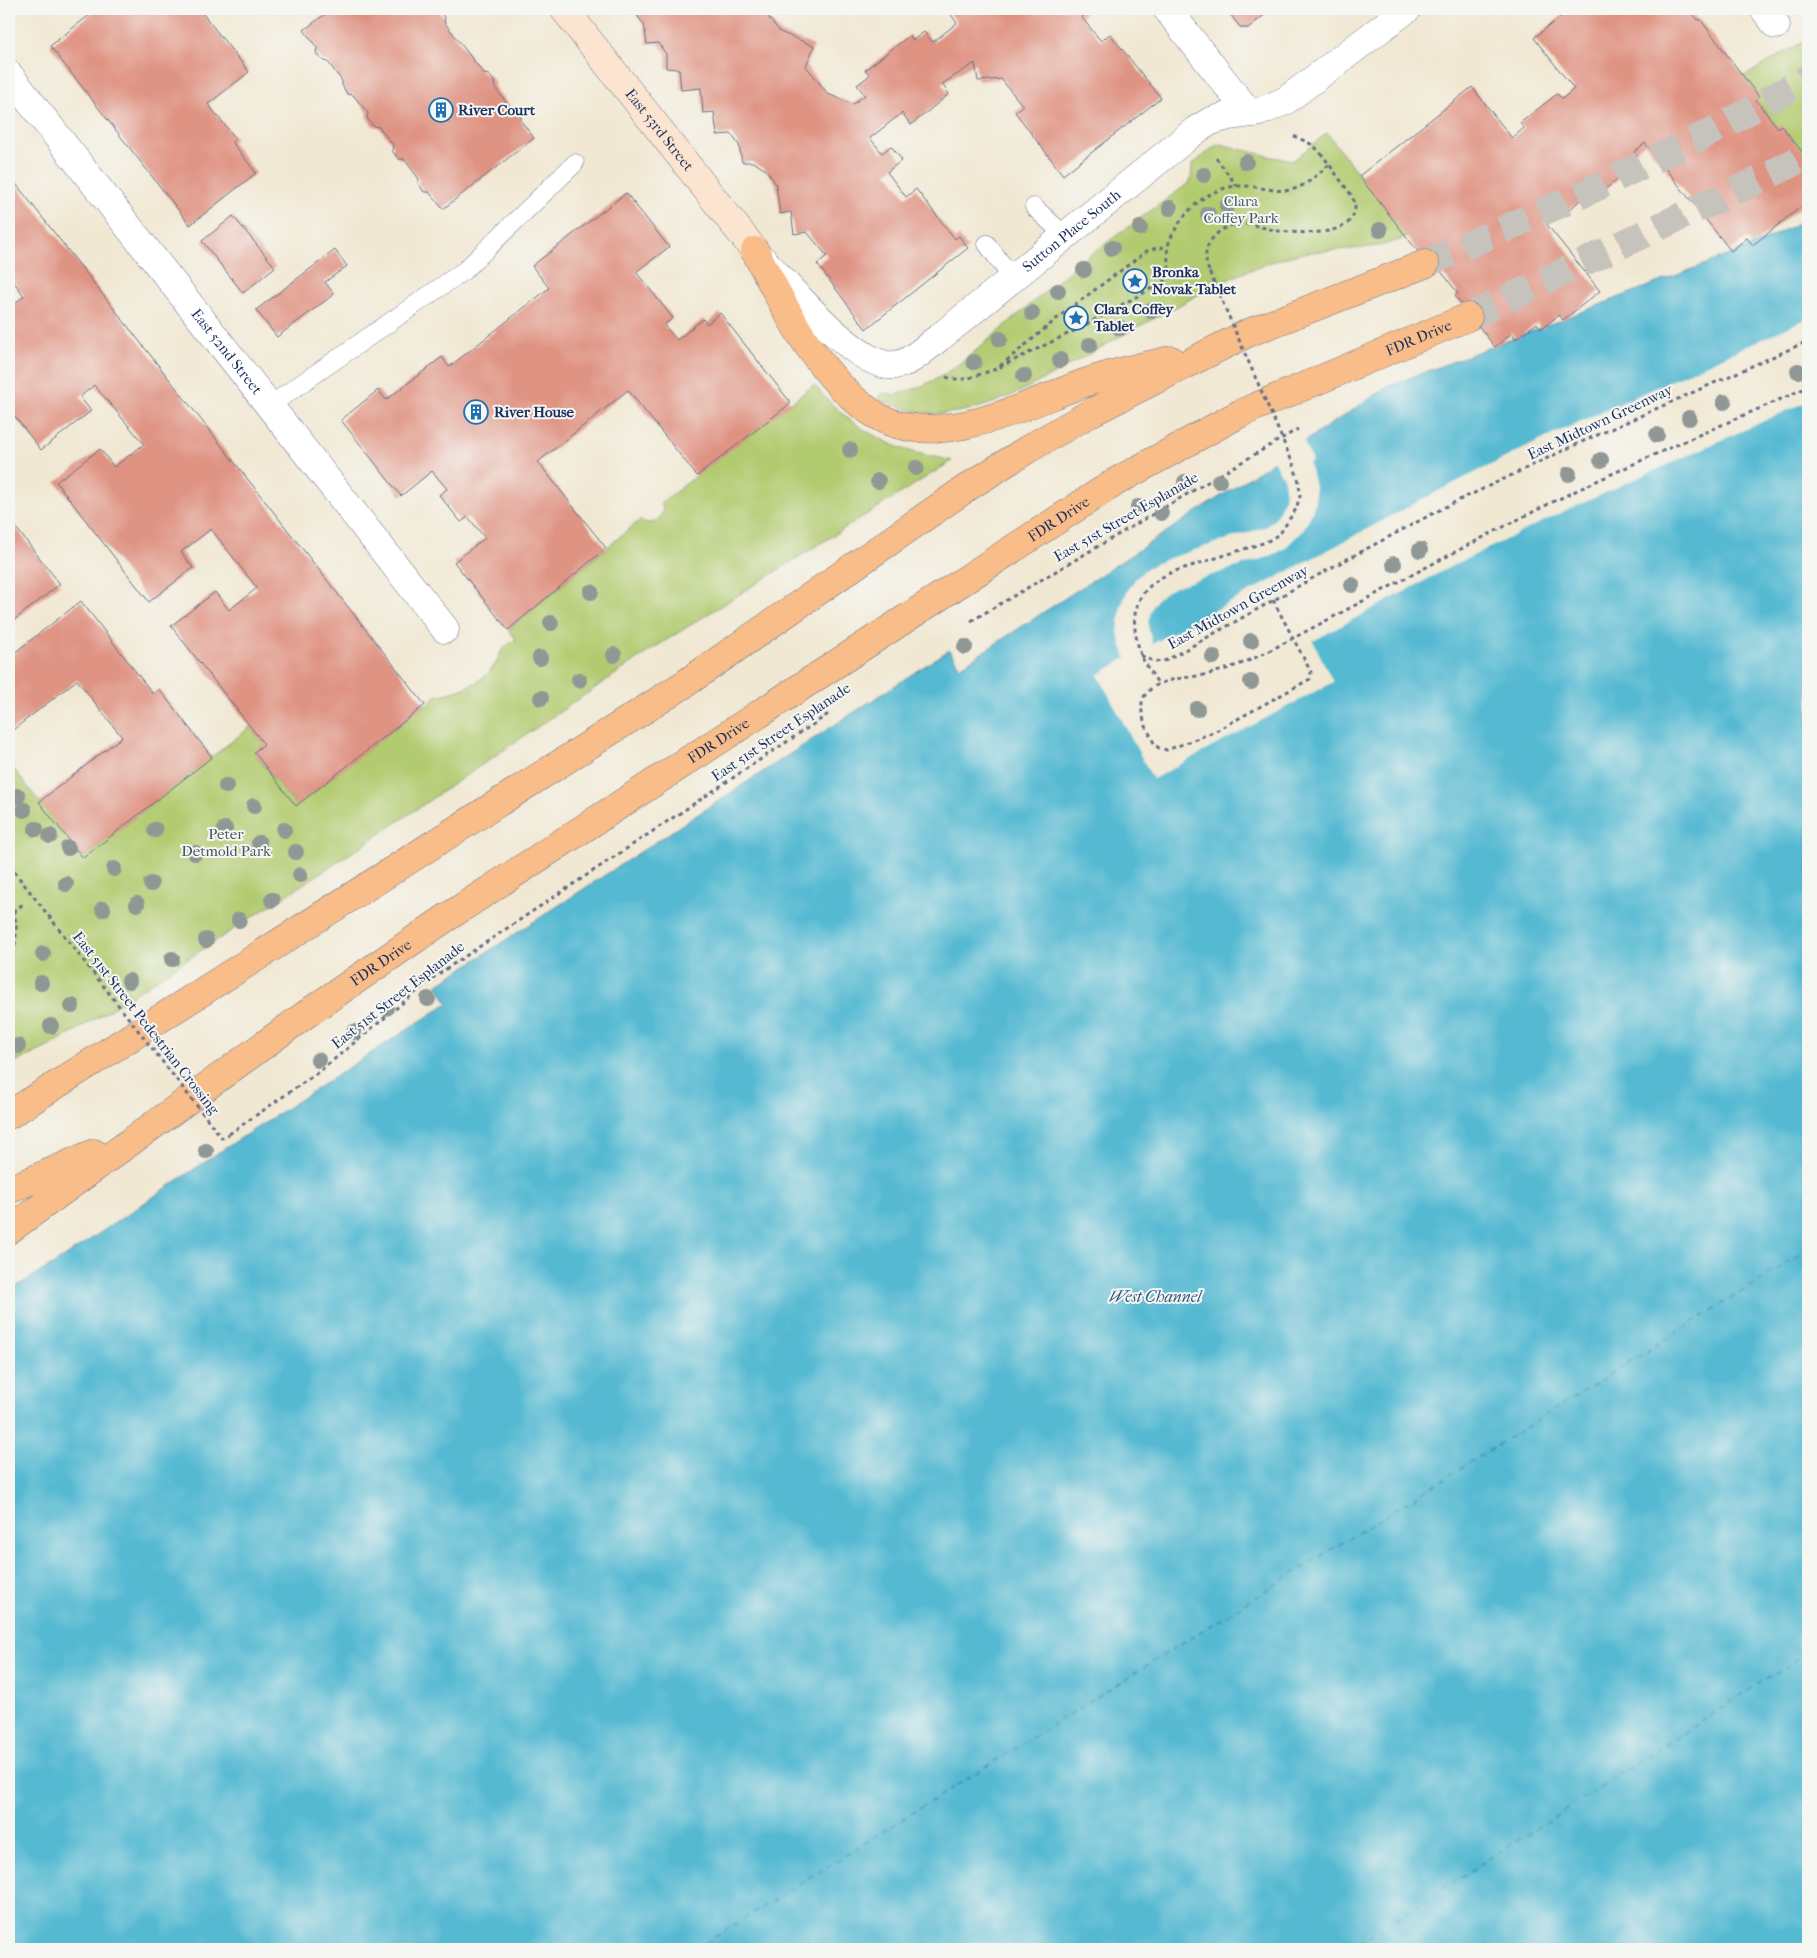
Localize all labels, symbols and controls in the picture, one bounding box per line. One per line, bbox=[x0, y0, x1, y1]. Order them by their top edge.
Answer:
street label: East 53rd Street bbox=[621, 85, 698, 175]
building icon: River Court bbox=[428, 97, 454, 123]
place label: River Court bbox=[458, 101, 536, 119]
street label: Sutton Place South bbox=[1019, 185, 1125, 276]
park label: Clara Coffey Park bbox=[1204, 192, 1279, 227]
place label: Bronka Novak Tablet bbox=[1152, 263, 1237, 298]
place icon: Bronka Novak Tablet bbox=[1122, 268, 1148, 294]
place label: Clara Coffey Tablet bbox=[1093, 300, 1174, 335]
street label: East 52nd Street bbox=[187, 305, 266, 399]
place icon: Clara Coffey Tablet bbox=[1063, 305, 1089, 331]
street label: FDR Drive bbox=[1383, 316, 1455, 360]
street label: East Midtown Greenway bbox=[1525, 380, 1676, 464]
building icon: River House bbox=[463, 399, 489, 425]
place label: River House bbox=[494, 403, 574, 421]
street label: East 51st Street Esplanade bbox=[1051, 468, 1202, 566]
street label: FDR Drive bbox=[1024, 492, 1093, 546]
street label: East Midtown Greenway bbox=[1165, 560, 1312, 653]
street label: East 51st Street Esplanade bbox=[708, 678, 854, 785]
street label: FDR Drive bbox=[684, 714, 753, 767]
park label: Peter Detmold Park bbox=[181, 825, 271, 860]
street label: East 51st Street Pedestrian Crossing bbox=[69, 928, 224, 1119]
street label: FDR Drive bbox=[347, 935, 415, 990]
street label: East 51st Street Esplanade bbox=[328, 937, 469, 1053]
water label: West Channel bbox=[1109, 1287, 1203, 1306]

